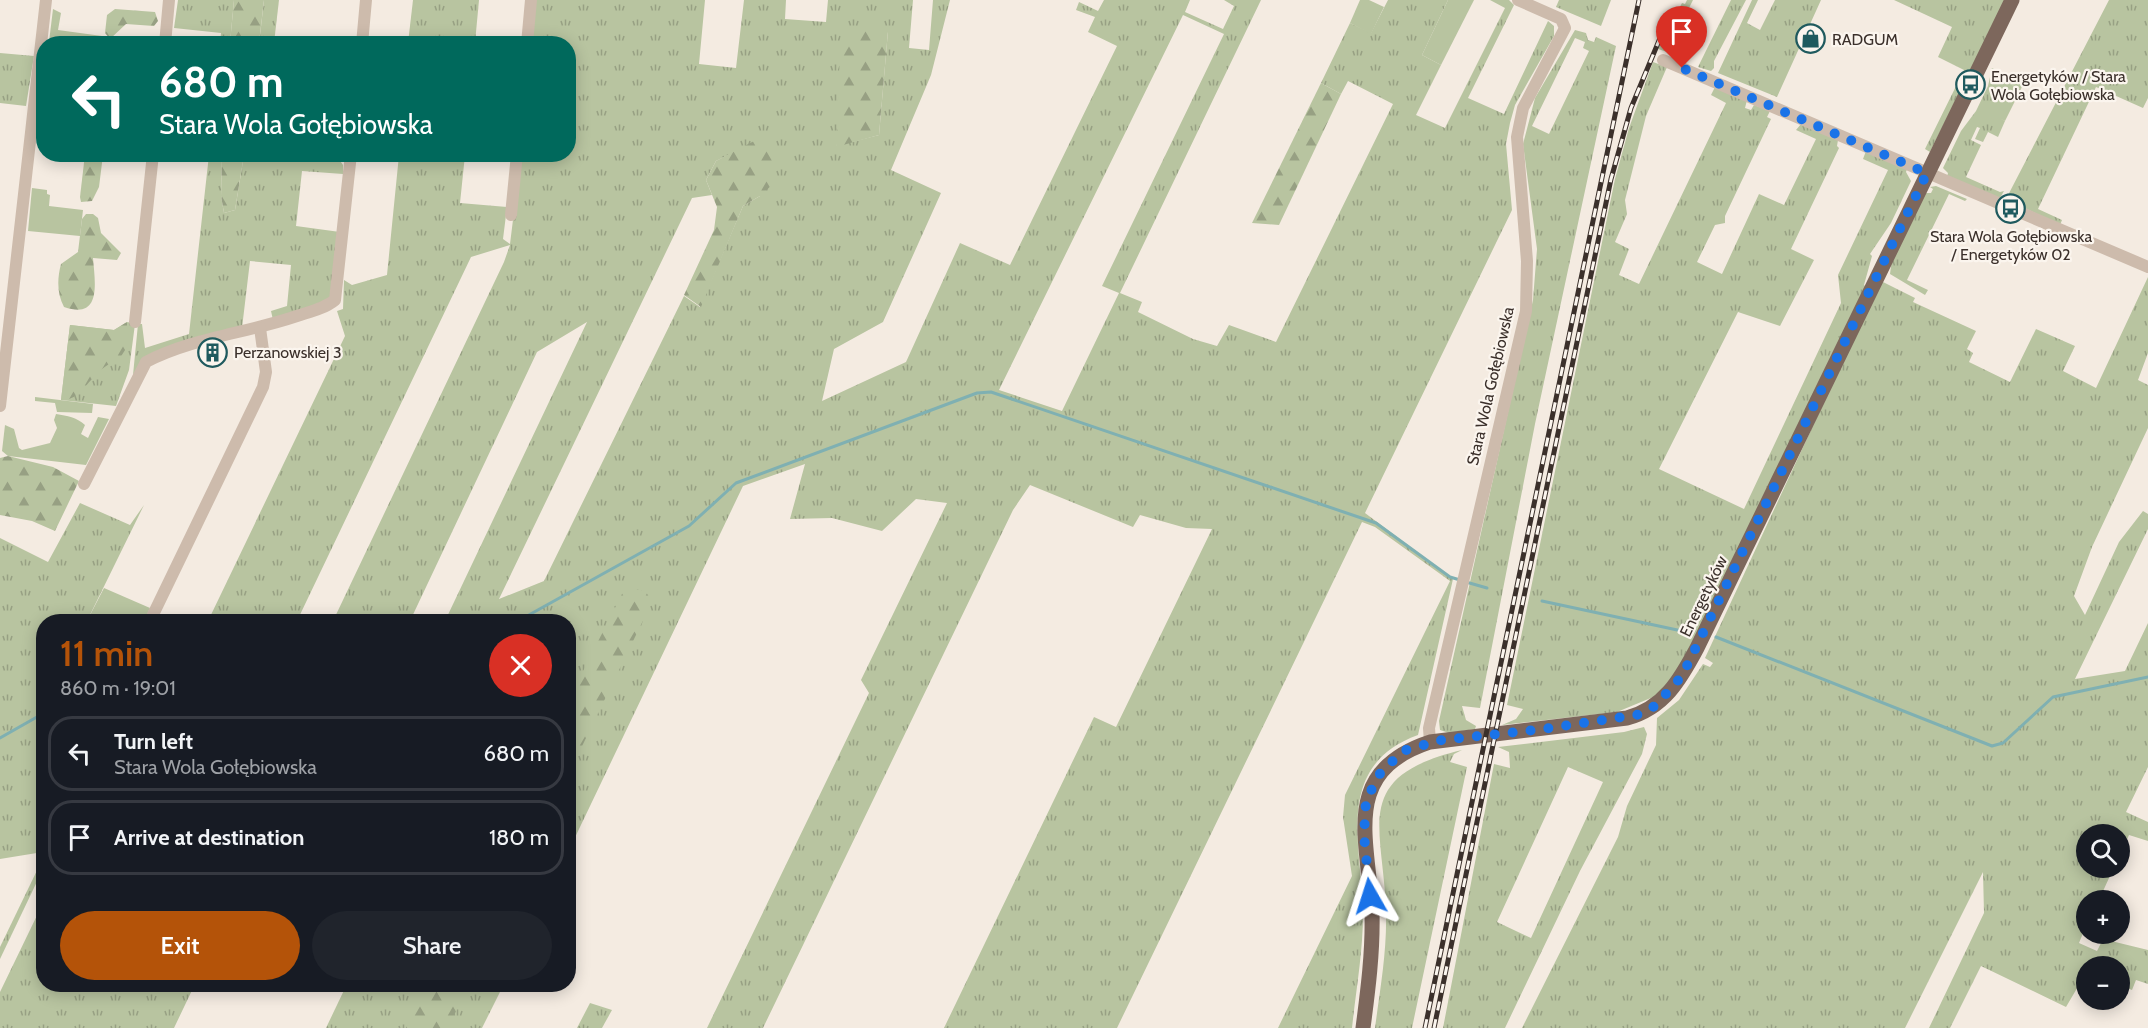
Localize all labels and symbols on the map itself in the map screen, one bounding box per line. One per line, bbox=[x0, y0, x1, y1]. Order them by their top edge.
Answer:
pin bbox=[1656, 6, 1707, 68]
shop icon: RADGUM bbox=[1795, 23, 1827, 55]
place label: RADGUM bbox=[1832, 30, 1898, 49]
place label: Energetyków / Stara Wola Gołębiowska bbox=[1991, 67, 2126, 104]
bus stop icon: Energetyków / Stara Wola Gołębiowska bbox=[1954, 69, 1986, 101]
bus stop icon: Stara Wola Gołębiowska / Energetyków 02 bbox=[1995, 192, 2027, 224]
place label: Stara Wola Gołębiowska / Energetyków 02 bbox=[1930, 227, 2092, 264]
street label: Stara Wola Gołębiowska bbox=[1463, 305, 1518, 467]
building icon: Perzanowskiej 3 bbox=[197, 336, 229, 368]
place label: Perzanowskiej 3 bbox=[234, 343, 342, 362]
street label: Energetyków bbox=[1676, 552, 1731, 640]
position arrow bbox=[1338, 864, 1402, 928]

